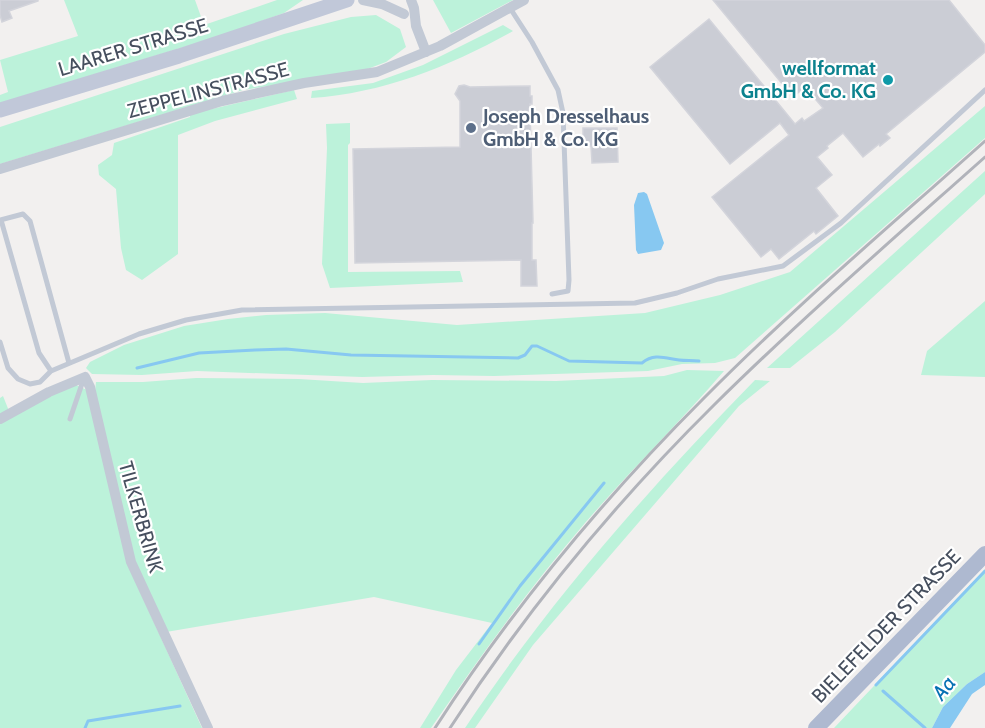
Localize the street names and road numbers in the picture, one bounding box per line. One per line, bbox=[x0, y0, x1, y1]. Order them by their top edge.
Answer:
street label: LAARER STRASSE bbox=[55, 13, 211, 81]
street label: ZEPPELINSTRASSE bbox=[125, 57, 291, 123]
street label: TILKERBRINK bbox=[114, 459, 169, 576]
street label: BIELEFELDER STRASSE bbox=[806, 544, 966, 708]

